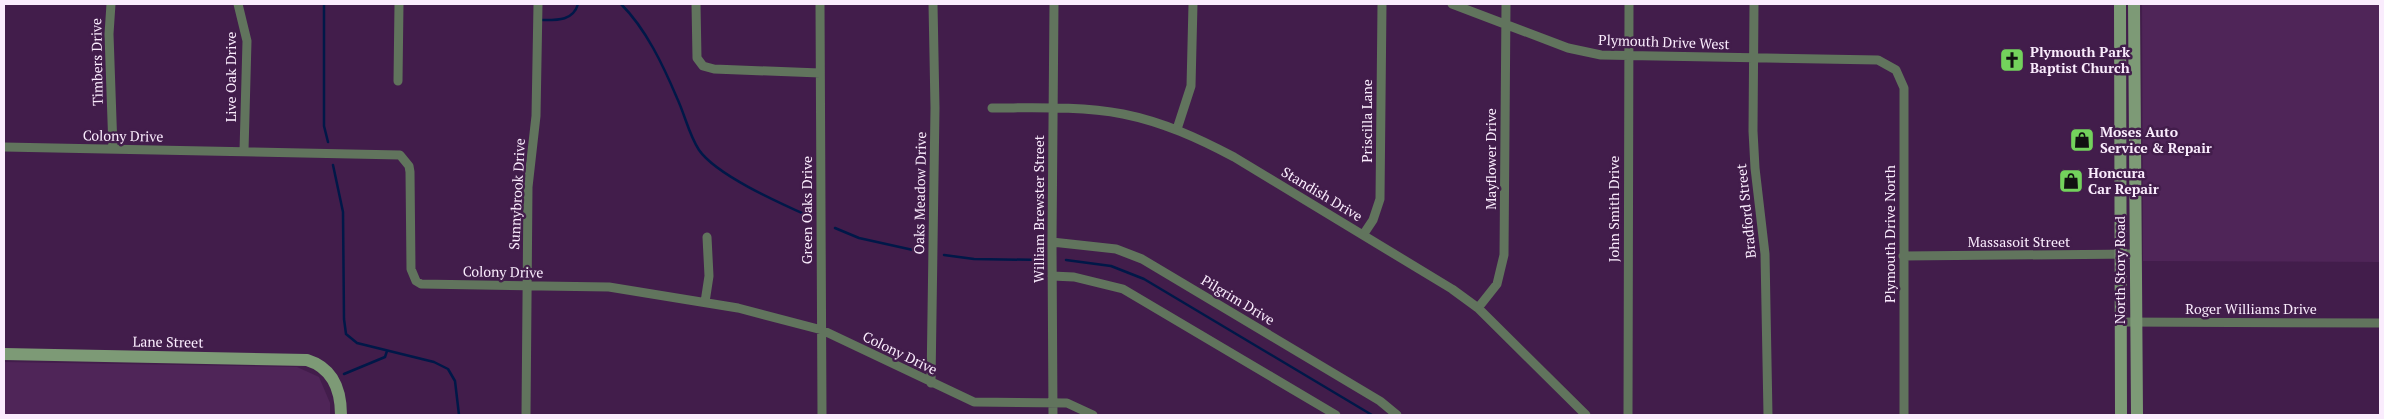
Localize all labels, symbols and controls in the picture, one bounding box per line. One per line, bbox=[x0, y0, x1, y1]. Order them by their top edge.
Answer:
street label: Timbers Drive bbox=[86, 18, 107, 106]
street label: Plymouth Drive West bbox=[1598, 30, 1731, 53]
street label: Live Oak Drive bbox=[221, 32, 240, 122]
place label: Plymouth Park Baptist Church bbox=[2030, 42, 2131, 77]
church icon: Plymouth Park Baptist Church bbox=[1999, 47, 2025, 73]
street label: Priscilla Lane bbox=[1357, 79, 1376, 163]
street label: Mayflower Drive bbox=[1481, 108, 1500, 210]
place label: Moses Auto Service & Repair bbox=[2100, 122, 2212, 157]
street label: Colony Drive bbox=[83, 125, 163, 146]
shop icon: Moses Auto Service & Repair bbox=[2069, 127, 2095, 153]
street label: Oaks Meadow Drive bbox=[909, 131, 930, 254]
street label: William Brewster Street bbox=[1029, 134, 1048, 283]
street label: Sunnybrook Drive bbox=[504, 138, 529, 250]
street label: Green Oaks Drive bbox=[797, 156, 816, 264]
street label: John Smith Drive bbox=[1604, 156, 1623, 262]
street label: Standish Drive bbox=[1278, 162, 1366, 225]
street label: Bradford Street bbox=[1731, 162, 1760, 259]
place label: Honcura Car Repair bbox=[2088, 163, 2159, 198]
street label: Plymouth Drive North bbox=[1880, 165, 1899, 303]
shop icon: Honcura Car Repair bbox=[2058, 168, 2084, 194]
street label: North Story Road bbox=[2110, 216, 2129, 324]
street label: Massasoit Street bbox=[1968, 232, 2071, 251]
street label: Colony Drive bbox=[463, 261, 543, 282]
street label: Pilgrim Drive bbox=[1198, 270, 1279, 329]
street label: Roger Williams Drive bbox=[2185, 299, 2317, 318]
street label: Colony Drive bbox=[860, 326, 941, 379]
street label: Lane Street bbox=[132, 331, 204, 352]

